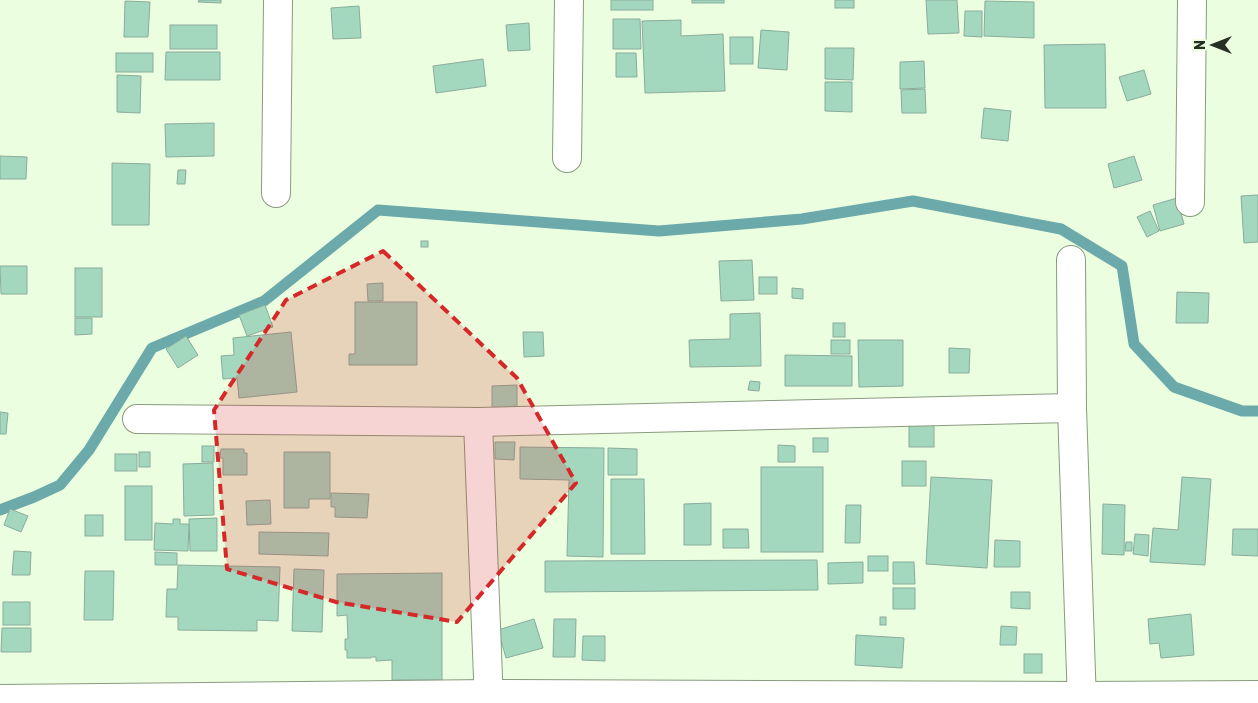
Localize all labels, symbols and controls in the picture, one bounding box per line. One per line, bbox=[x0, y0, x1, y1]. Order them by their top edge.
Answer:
north arrow bbox=[1188, 20, 1238, 70]
text: N bbox=[1192, 40, 1209, 50]

